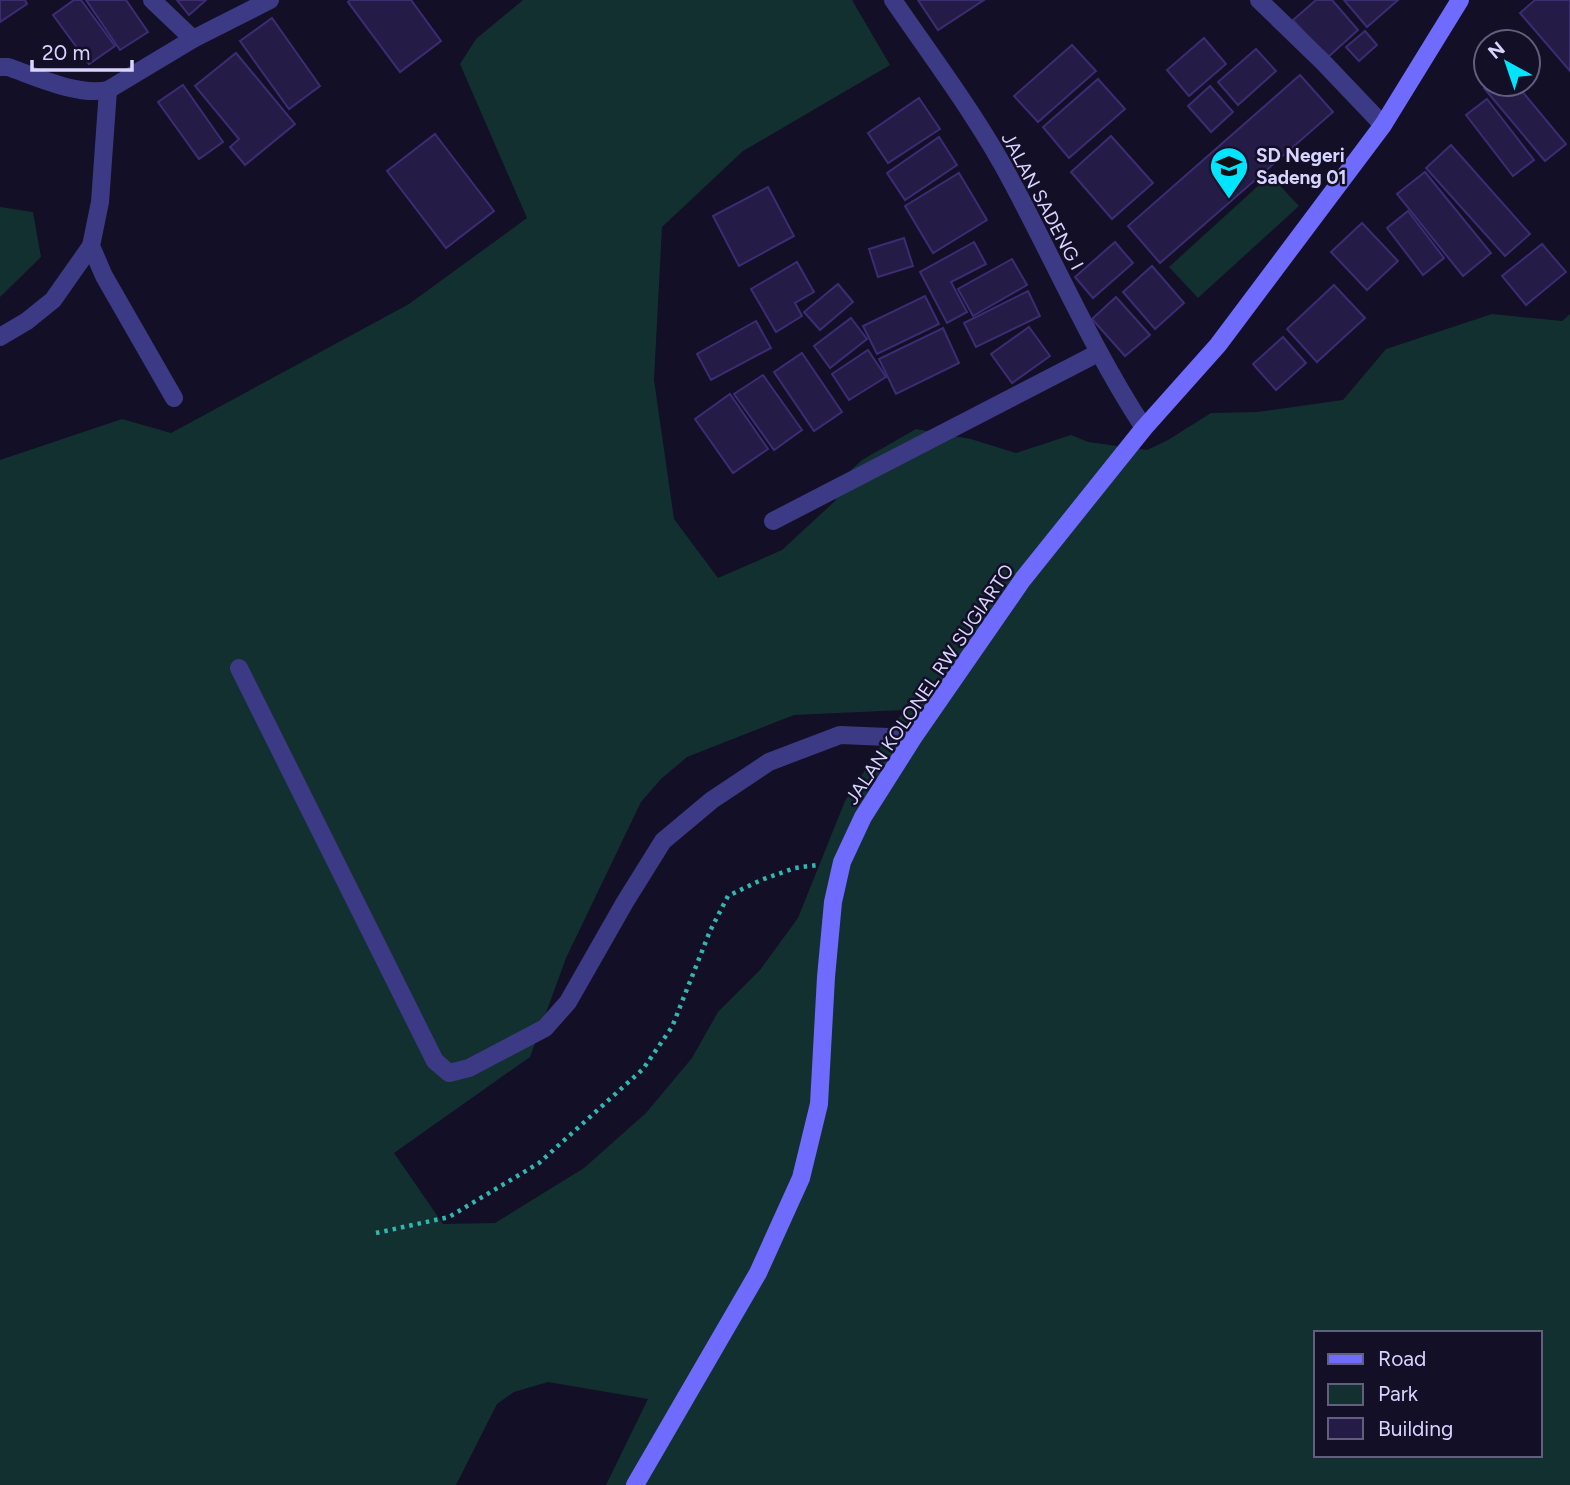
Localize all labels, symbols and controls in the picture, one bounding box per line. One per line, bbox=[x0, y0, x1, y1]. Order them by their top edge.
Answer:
scale bar bbox=[32, 28, 131, 72]
north arrow bbox=[1472, 28, 1542, 98]
text: N bbox=[1483, 37, 1509, 64]
text: 20 m bbox=[42, 40, 90, 65]
street label: JALAN SADENG I bbox=[997, 128, 1089, 274]
place label: SD Negeri Sadeng 01 bbox=[1256, 144, 1347, 189]
school or university icon: SD Negeri Sadeng 01 bbox=[1208, 145, 1250, 200]
street label: JALAN KOLONEL RW SUGIARTO bbox=[840, 560, 1019, 809]
legend bbox=[1314, 1331, 1542, 1457]
text: Road bbox=[1378, 1346, 1426, 1371]
text: Park bbox=[1378, 1381, 1419, 1406]
text: Building bbox=[1378, 1416, 1453, 1441]

